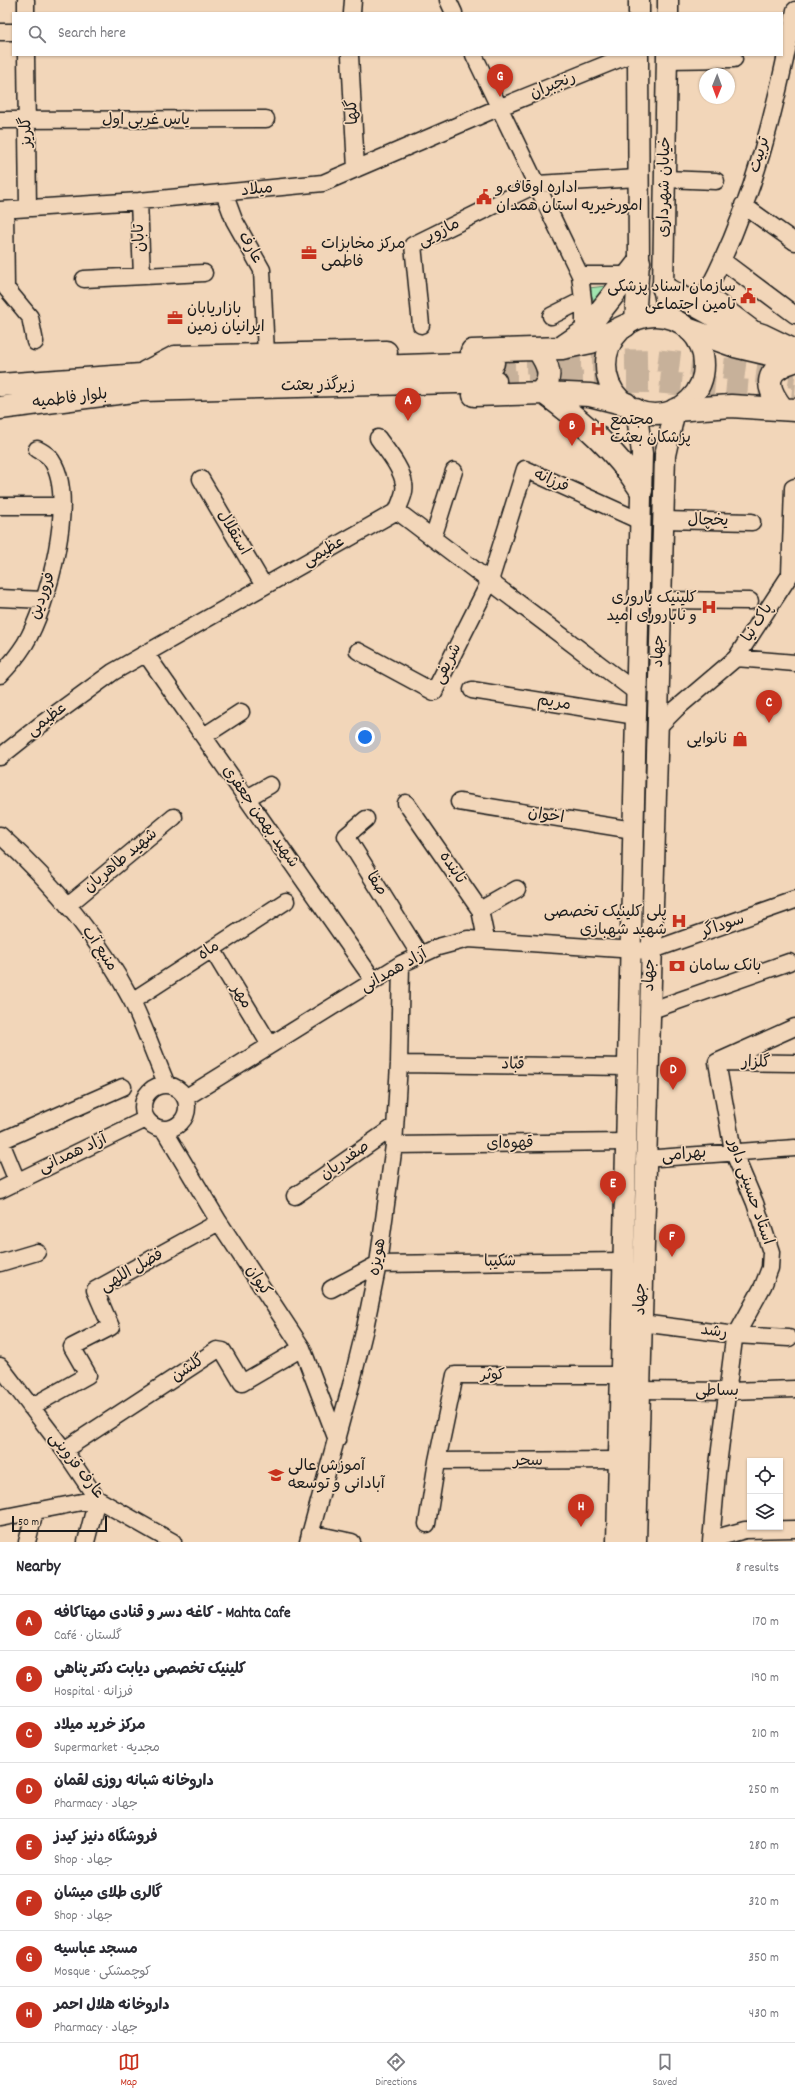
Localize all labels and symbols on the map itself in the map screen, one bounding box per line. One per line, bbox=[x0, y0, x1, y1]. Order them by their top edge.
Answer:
pin: G bbox=[487, 64, 513, 97]
street label: رنجبران bbox=[527, 66, 579, 106]
north arrow bbox=[699, 68, 735, 104]
street label: گلها bbox=[341, 99, 365, 125]
street label: یاس غربی اول bbox=[102, 109, 190, 132]
street label: گلریز bbox=[15, 117, 39, 149]
street label: تربیت bbox=[744, 134, 776, 176]
street label: خیابان شهرداری bbox=[653, 136, 677, 238]
street label: میلاد bbox=[240, 177, 274, 203]
place label: اداره اوقاف و امورخیریه استان همدان bbox=[494, 177, 643, 218]
public building icon: اداره اوقاف و امورخیریه استان همدان bbox=[475, 188, 493, 206]
street label: مازویی bbox=[414, 213, 464, 253]
street label: تابان bbox=[128, 223, 152, 253]
street label: عارف bbox=[232, 228, 268, 268]
place label: مرکز مخابزات فاطمی bbox=[321, 233, 406, 274]
office icon: مرکز مخابزات فاطمی bbox=[300, 244, 318, 262]
place label: سازمان اسناد پزشکی تامین اجتماعی bbox=[607, 276, 736, 317]
public building icon: سازمان اسناد پزشکی تامین اجتماعی bbox=[739, 287, 757, 305]
place label: بازاریابان ایرانیان زمین bbox=[187, 298, 265, 339]
office icon: بازاریابان ایرانیان زمین bbox=[166, 309, 184, 327]
street label: زیرگذر بعثت bbox=[281, 374, 355, 398]
street label: بلوار فاطمیه bbox=[31, 383, 109, 415]
pin: A bbox=[395, 388, 421, 421]
place label: مجتمع پزشکان بعثت bbox=[610, 409, 691, 450]
pin: B bbox=[559, 413, 585, 446]
hospital icon: مجتمع پزشکان بعثت bbox=[589, 420, 607, 438]
street label: فرزانه bbox=[529, 463, 573, 499]
street label: استقلال bbox=[211, 506, 255, 560]
street label: یخچال bbox=[687, 509, 729, 533]
street label: عظیمی bbox=[299, 531, 349, 573]
street label: فروردین bbox=[24, 569, 62, 623]
place label: کلینیک باروری و ناباروری امید bbox=[607, 587, 697, 628]
hospital icon: کلینیک باروری و ناباروری امید bbox=[700, 598, 718, 616]
street label: پاک نیا bbox=[737, 599, 779, 647]
street label: جهاد bbox=[647, 634, 671, 668]
street label: شریفی bbox=[428, 640, 468, 688]
street label: مریم bbox=[535, 689, 573, 717]
pin: C bbox=[756, 690, 782, 723]
street label: عظیمی bbox=[22, 697, 72, 743]
your location bbox=[355, 727, 375, 747]
place label: نانوایی bbox=[686, 728, 728, 751]
shop icon: نانوایی bbox=[731, 730, 749, 748]
street label: شهید بهمن جعفری bbox=[216, 761, 304, 873]
street label: اخوان bbox=[526, 802, 566, 830]
street label: شهید طاهریان bbox=[79, 823, 163, 899]
street label: تابنده bbox=[433, 847, 471, 889]
street label: صفا bbox=[360, 867, 392, 901]
place label: پلی کلینیک تخصصی شهید شهبازی bbox=[544, 901, 667, 942]
street label: سوداگر bbox=[696, 908, 748, 945]
hospital icon: پلی کلینیک تخصصی شهید شهبازی bbox=[670, 912, 688, 930]
street label: منبع آب bbox=[75, 922, 123, 976]
street label: ماه bbox=[194, 935, 224, 967]
street label: آزاد همدانی bbox=[356, 943, 432, 999]
place label: بانک سامان bbox=[689, 955, 761, 978]
bank icon: بانک سامان bbox=[668, 957, 686, 975]
street label: جهاد bbox=[638, 958, 662, 992]
street label: مهر bbox=[224, 979, 257, 1013]
street label: گلزار bbox=[739, 1051, 771, 1075]
street label: قباد bbox=[501, 1053, 525, 1077]
pin: D bbox=[660, 1057, 686, 1090]
street label: آزاد همدانی bbox=[35, 1128, 112, 1180]
street label: قهوه‌ای bbox=[486, 1132, 534, 1156]
street label: استاد حسینی داور bbox=[720, 1134, 779, 1248]
street label: صفدریان bbox=[316, 1136, 374, 1186]
street label: بهرامی bbox=[661, 1142, 707, 1168]
pin: E bbox=[600, 1171, 626, 1204]
pin: F bbox=[659, 1224, 685, 1257]
street label: هویزه bbox=[363, 1236, 393, 1278]
street label: فضل اللهی bbox=[96, 1244, 168, 1298]
street label: شکیبا bbox=[484, 1250, 516, 1274]
street label: کیوان bbox=[239, 1261, 277, 1301]
street label: جهاد bbox=[629, 1282, 653, 1316]
street label: رشد bbox=[699, 1319, 729, 1345]
street label: گلشن bbox=[167, 1350, 209, 1388]
street label: کوثر bbox=[479, 1364, 505, 1387]
street label: بساطی bbox=[695, 1380, 739, 1403]
street label: عارف قزوینی bbox=[43, 1428, 109, 1504]
street label: سحر bbox=[511, 1450, 543, 1473]
place label: آموزش عالی آبادانی و توسعه bbox=[288, 1455, 386, 1496]
school or university icon: آموزش عالی آبادانی و توسعه bbox=[267, 1466, 285, 1484]
pin: H bbox=[568, 1494, 594, 1527]
scale bar bbox=[12, 1514, 107, 1533]

